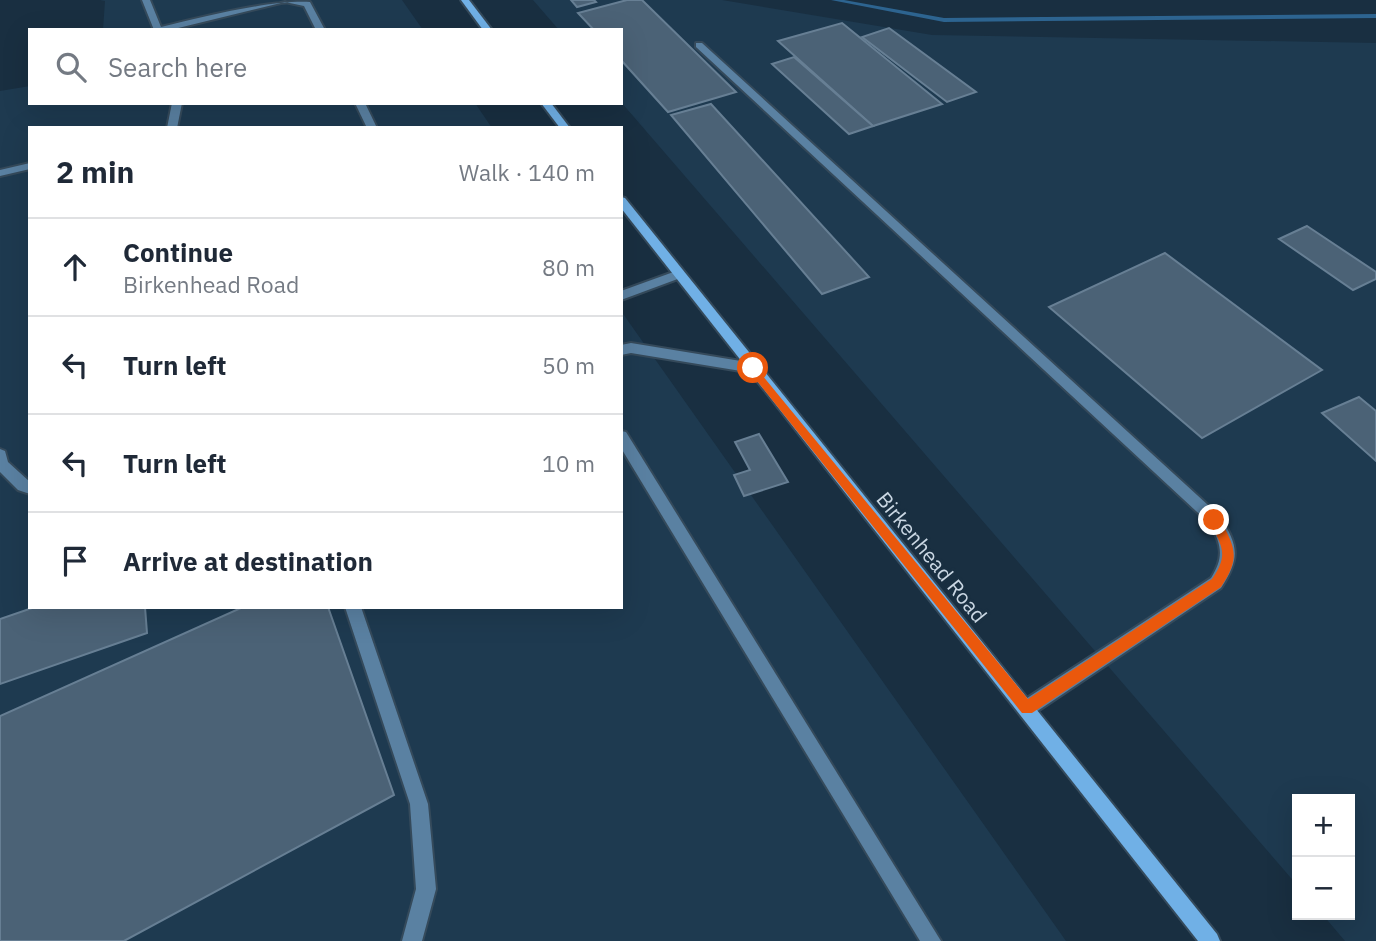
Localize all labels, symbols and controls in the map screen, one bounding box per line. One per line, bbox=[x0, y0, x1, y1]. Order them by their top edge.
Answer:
search box bbox=[28, 28, 623, 105]
icon: search bbox=[52, 48, 90, 86]
text: Search here bbox=[108, 50, 247, 84]
text: 2 min bbox=[56, 152, 134, 191]
text: Walk · 140 m bbox=[459, 157, 595, 187]
text: Continue bbox=[123, 235, 233, 269]
icon: ahead bbox=[56, 248, 94, 286]
text: 80 m bbox=[542, 252, 595, 282]
text: Birkenhead Road bbox=[123, 269, 299, 299]
icon: left bbox=[56, 346, 94, 384]
text: Turn left bbox=[123, 348, 226, 382]
text: 50 m bbox=[542, 350, 595, 380]
route start bbox=[737, 352, 768, 383]
icon: left bbox=[56, 444, 94, 482]
text: Turn left bbox=[123, 446, 226, 480]
text: 10 m bbox=[542, 448, 595, 478]
street label: Birkenhead Road bbox=[870, 486, 994, 628]
route end bbox=[1198, 504, 1229, 535]
icon: arrive bbox=[56, 542, 94, 580]
text: Arrive at destination bbox=[123, 544, 373, 578]
map controls bbox=[1292, 794, 1355, 920]
button: + bbox=[1292, 794, 1355, 857]
button: − bbox=[1292, 857, 1355, 920]

